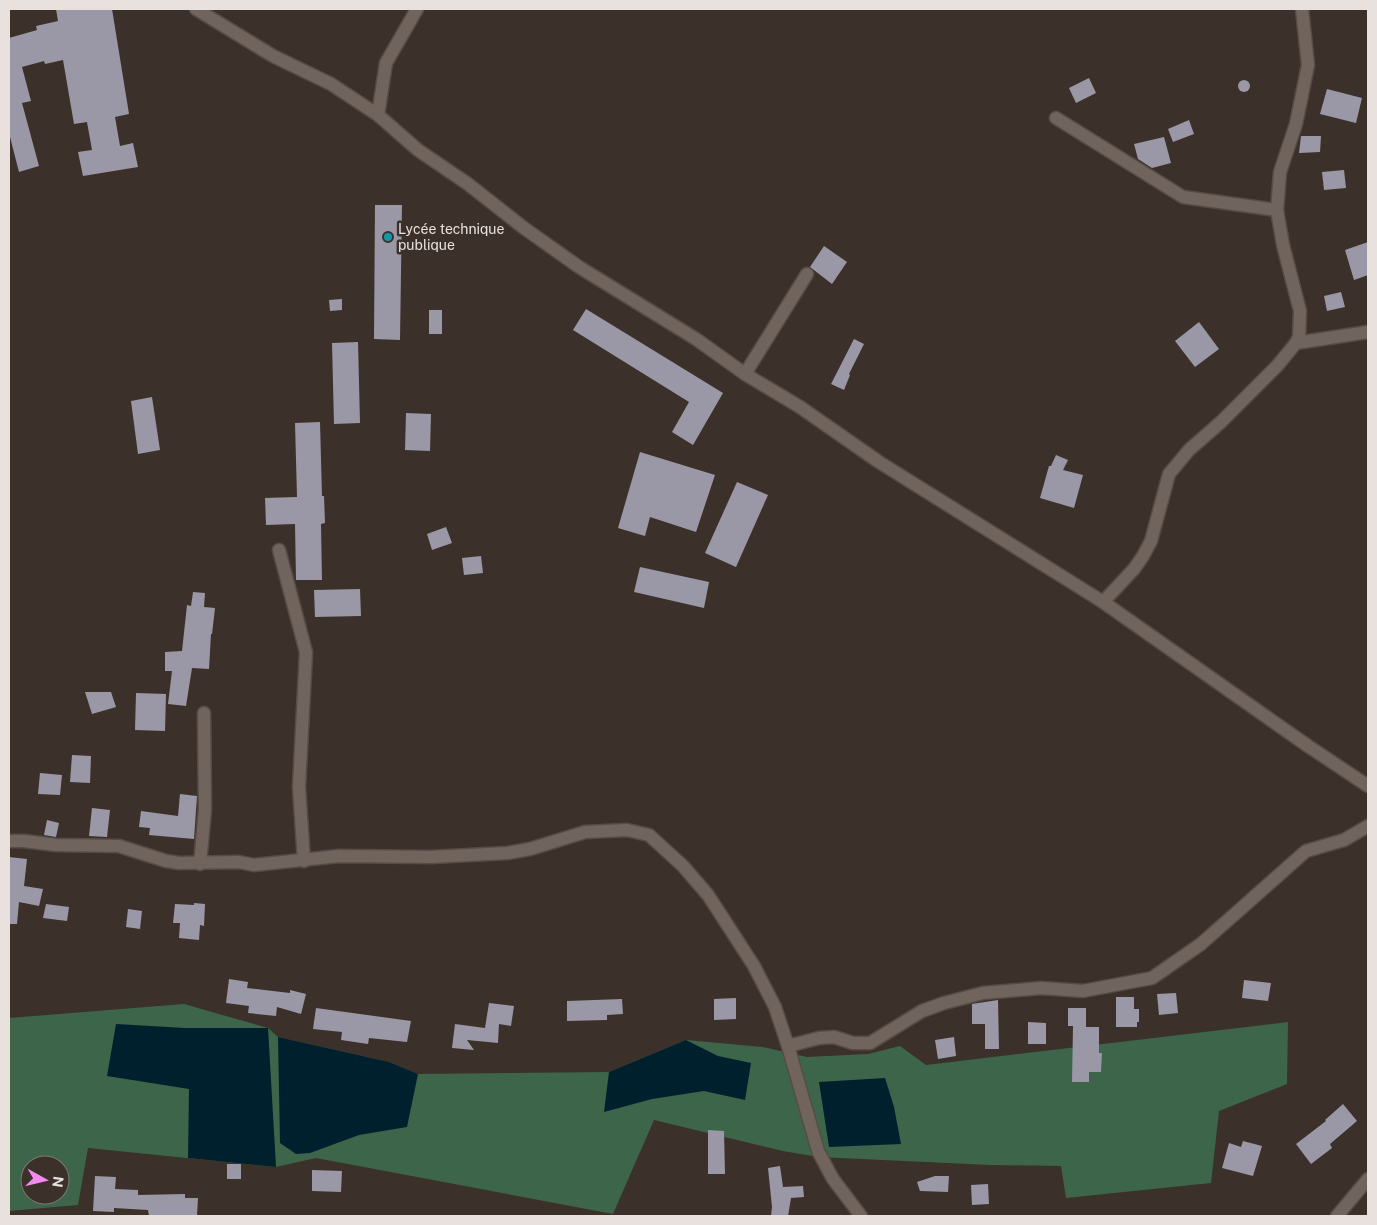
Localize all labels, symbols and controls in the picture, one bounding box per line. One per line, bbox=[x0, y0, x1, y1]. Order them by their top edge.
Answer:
place label: Lycée technique publique bbox=[398, 221, 504, 253]
marker: Lycée technique publique bbox=[382, 231, 394, 243]
north arrow bbox=[20, 1155, 70, 1205]
text: N bbox=[49, 1175, 67, 1188]

